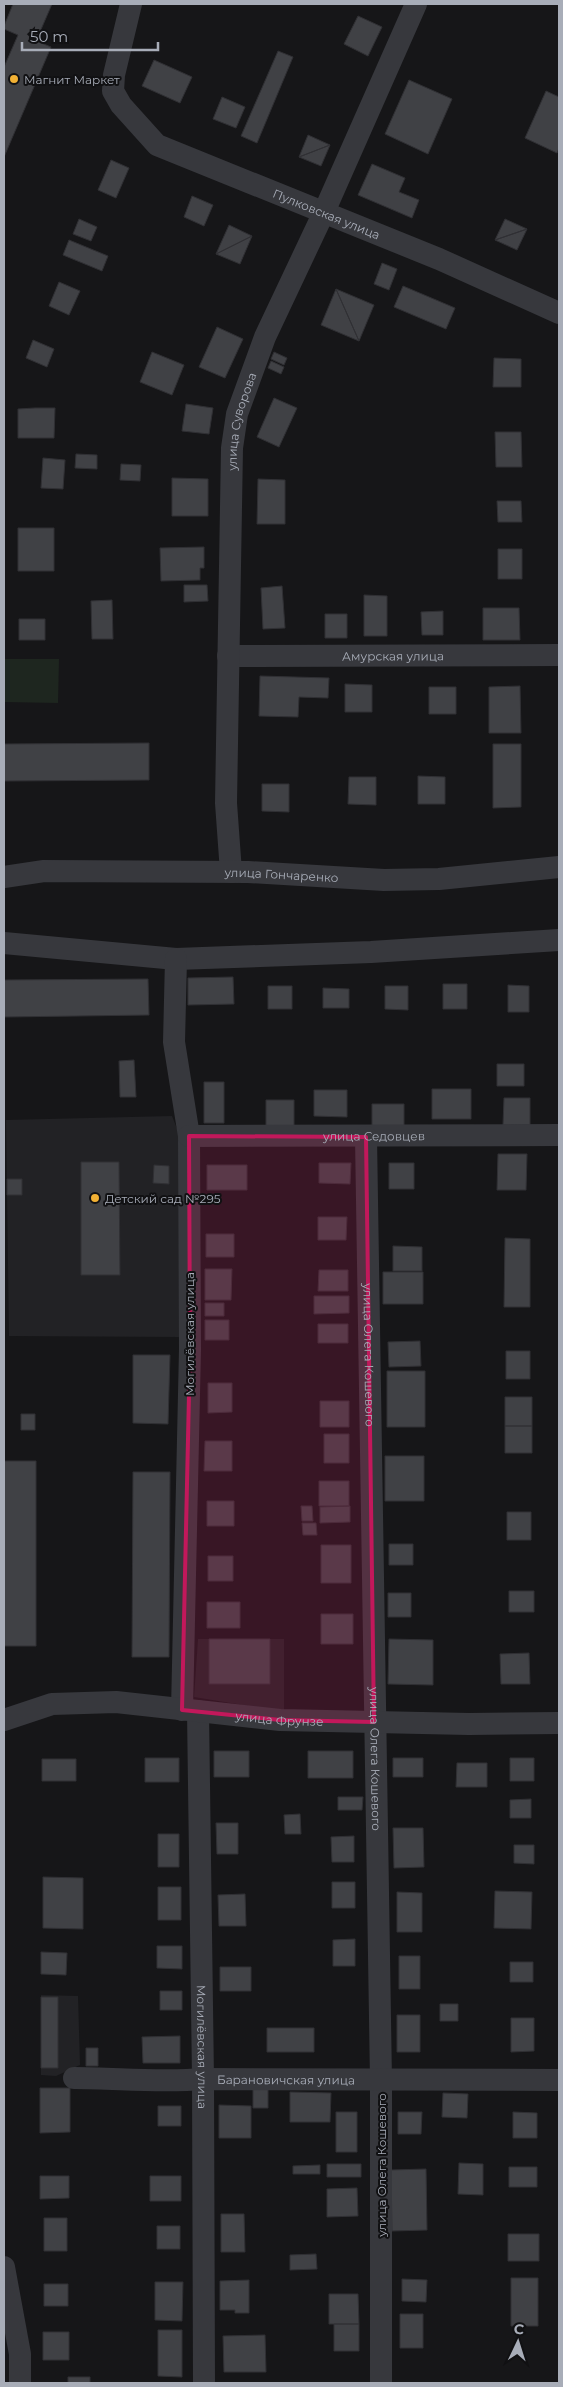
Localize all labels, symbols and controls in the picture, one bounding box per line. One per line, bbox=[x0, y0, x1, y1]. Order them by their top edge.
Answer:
scale bar bbox=[22, 20, 159, 52]
text: 50 m bbox=[30, 27, 68, 46]
place label: Магнит Маркет bbox=[24, 72, 120, 87]
marker: Магнит Маркет bbox=[8, 73, 20, 85]
street label: Пулковская улица bbox=[271, 185, 382, 242]
street label: улица Суворова bbox=[224, 370, 259, 472]
street label: Амурская улица bbox=[342, 648, 444, 663]
street label: улица Гончаренко bbox=[223, 864, 339, 885]
street label: улица Седовцев bbox=[322, 1128, 425, 1143]
place label: Детский сад №295 bbox=[105, 1191, 221, 1206]
marker: Детский сад №295 bbox=[89, 1192, 101, 1204]
street label: Могилёвская улица bbox=[182, 1272, 197, 1396]
street label: улица Олега Кошевого bbox=[361, 1282, 378, 1427]
street label: улица Олега Кошевого bbox=[367, 1686, 385, 1831]
street label: улица Фрунзе bbox=[234, 1708, 324, 1728]
street label: Могилёвская улица bbox=[194, 1985, 211, 2109]
street label: Барановичская улица bbox=[217, 2072, 355, 2087]
street label: улица Олега Кошевого bbox=[374, 2093, 389, 2238]
north arrow bbox=[493, 2317, 543, 2367]
text: С bbox=[513, 2320, 525, 2338]

